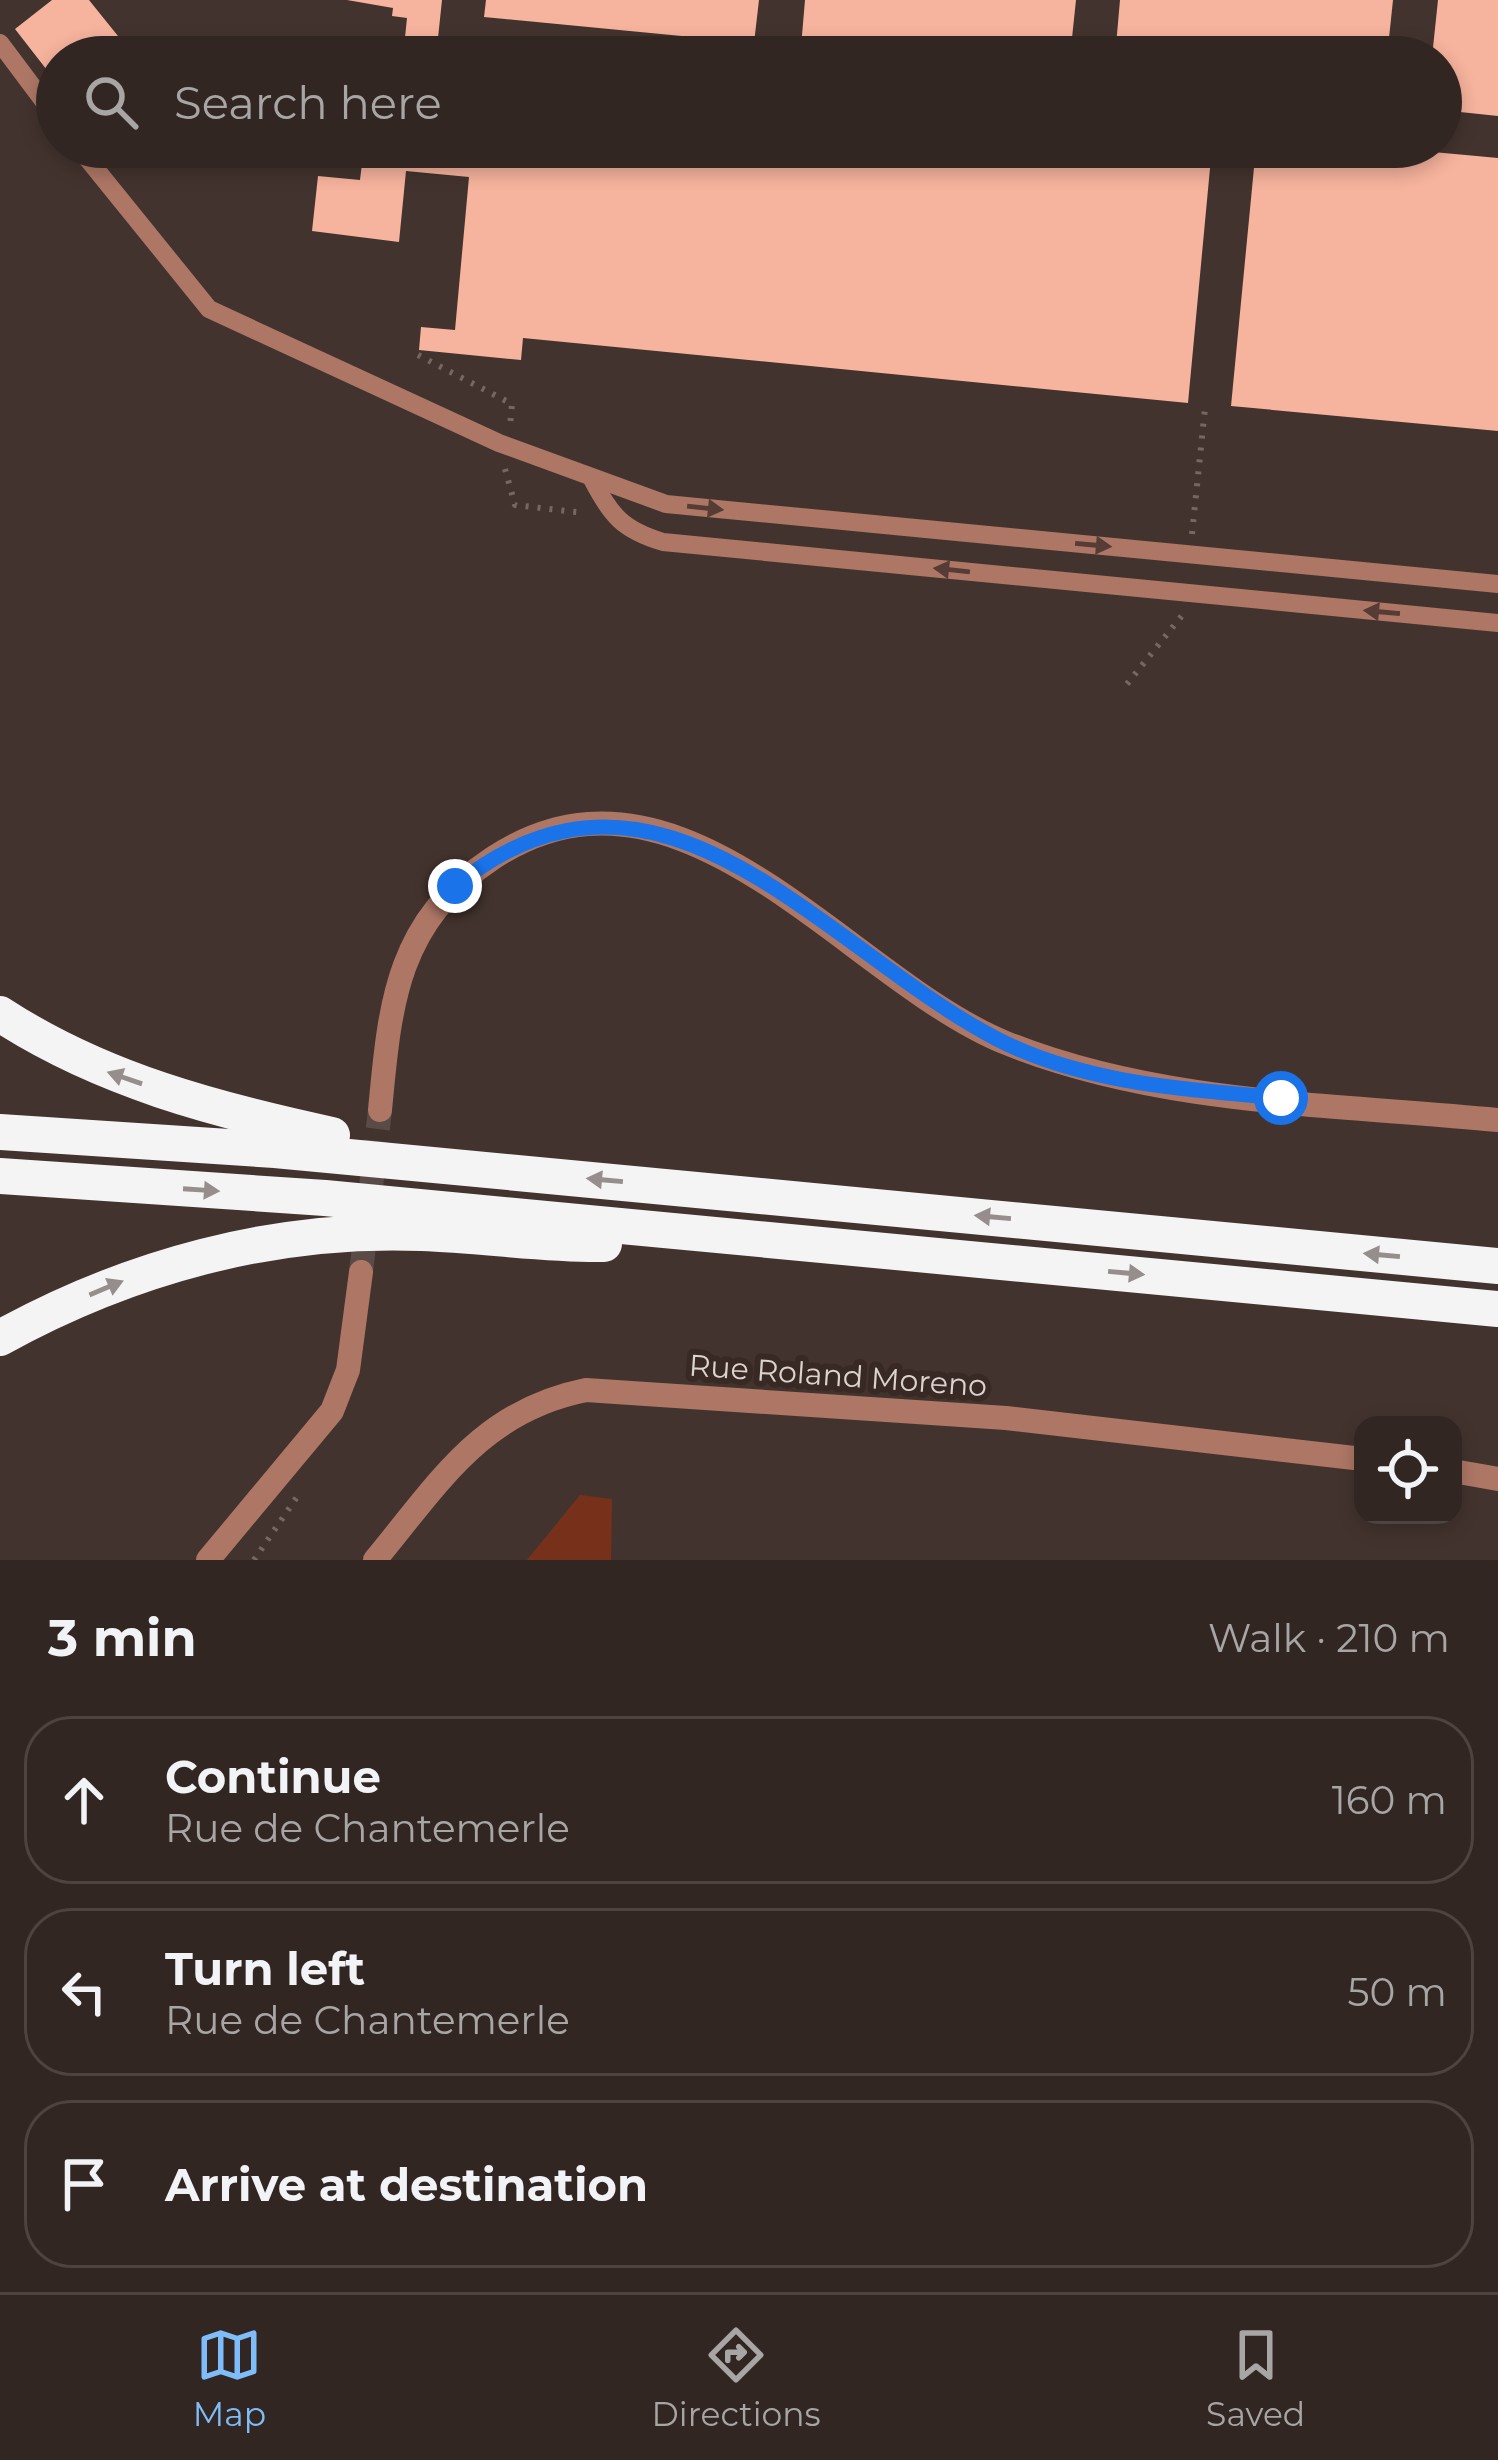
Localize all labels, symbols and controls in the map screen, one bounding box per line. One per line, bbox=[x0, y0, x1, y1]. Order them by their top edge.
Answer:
search box bbox=[36, 36, 1462, 168]
icon: search bbox=[78, 69, 144, 135]
text: Search here bbox=[174, 75, 442, 130]
one-way arrow bbox=[686, 499, 724, 518]
one-way arrow bbox=[1075, 536, 1112, 555]
one-way arrow bbox=[932, 560, 970, 579]
one-way arrow bbox=[1362, 602, 1400, 621]
route end bbox=[428, 859, 482, 913]
one-way arrow bbox=[106, 1068, 142, 1086]
route start bbox=[1254, 1071, 1308, 1125]
one-way arrow bbox=[586, 1170, 623, 1189]
one-way arrow bbox=[182, 1180, 220, 1199]
one-way arrow bbox=[974, 1207, 1011, 1226]
one-way arrow bbox=[1362, 1245, 1400, 1264]
one-way arrow bbox=[1107, 1264, 1145, 1283]
one-way arrow bbox=[88, 1278, 124, 1297]
street label: Rue Roland Moreno bbox=[688, 1347, 988, 1404]
map controls bbox=[1354, 1416, 1462, 1524]
button: locate bbox=[1354, 1416, 1462, 1524]
text: 3 min bbox=[48, 1607, 197, 1669]
text: Walk · 210 m bbox=[1208, 1614, 1450, 1662]
text: Continue bbox=[165, 1749, 381, 1804]
icon: ahead bbox=[51, 1767, 117, 1833]
text: 160 m bbox=[1332, 1776, 1447, 1824]
text: Rue de Chantemerle bbox=[165, 1804, 570, 1852]
text: Turn left bbox=[165, 1941, 365, 1996]
icon: left bbox=[51, 1959, 117, 2025]
text: 50 m bbox=[1348, 1968, 1447, 2016]
text: Rue de Chantemerle bbox=[165, 1996, 570, 2044]
icon: arrive bbox=[51, 2151, 117, 2217]
text: Arrive at destination bbox=[165, 2157, 648, 2212]
tab: Map bbox=[193, 2322, 266, 2434]
tab: Directions bbox=[652, 2322, 821, 2434]
tab: Saved bbox=[1206, 2322, 1305, 2434]

